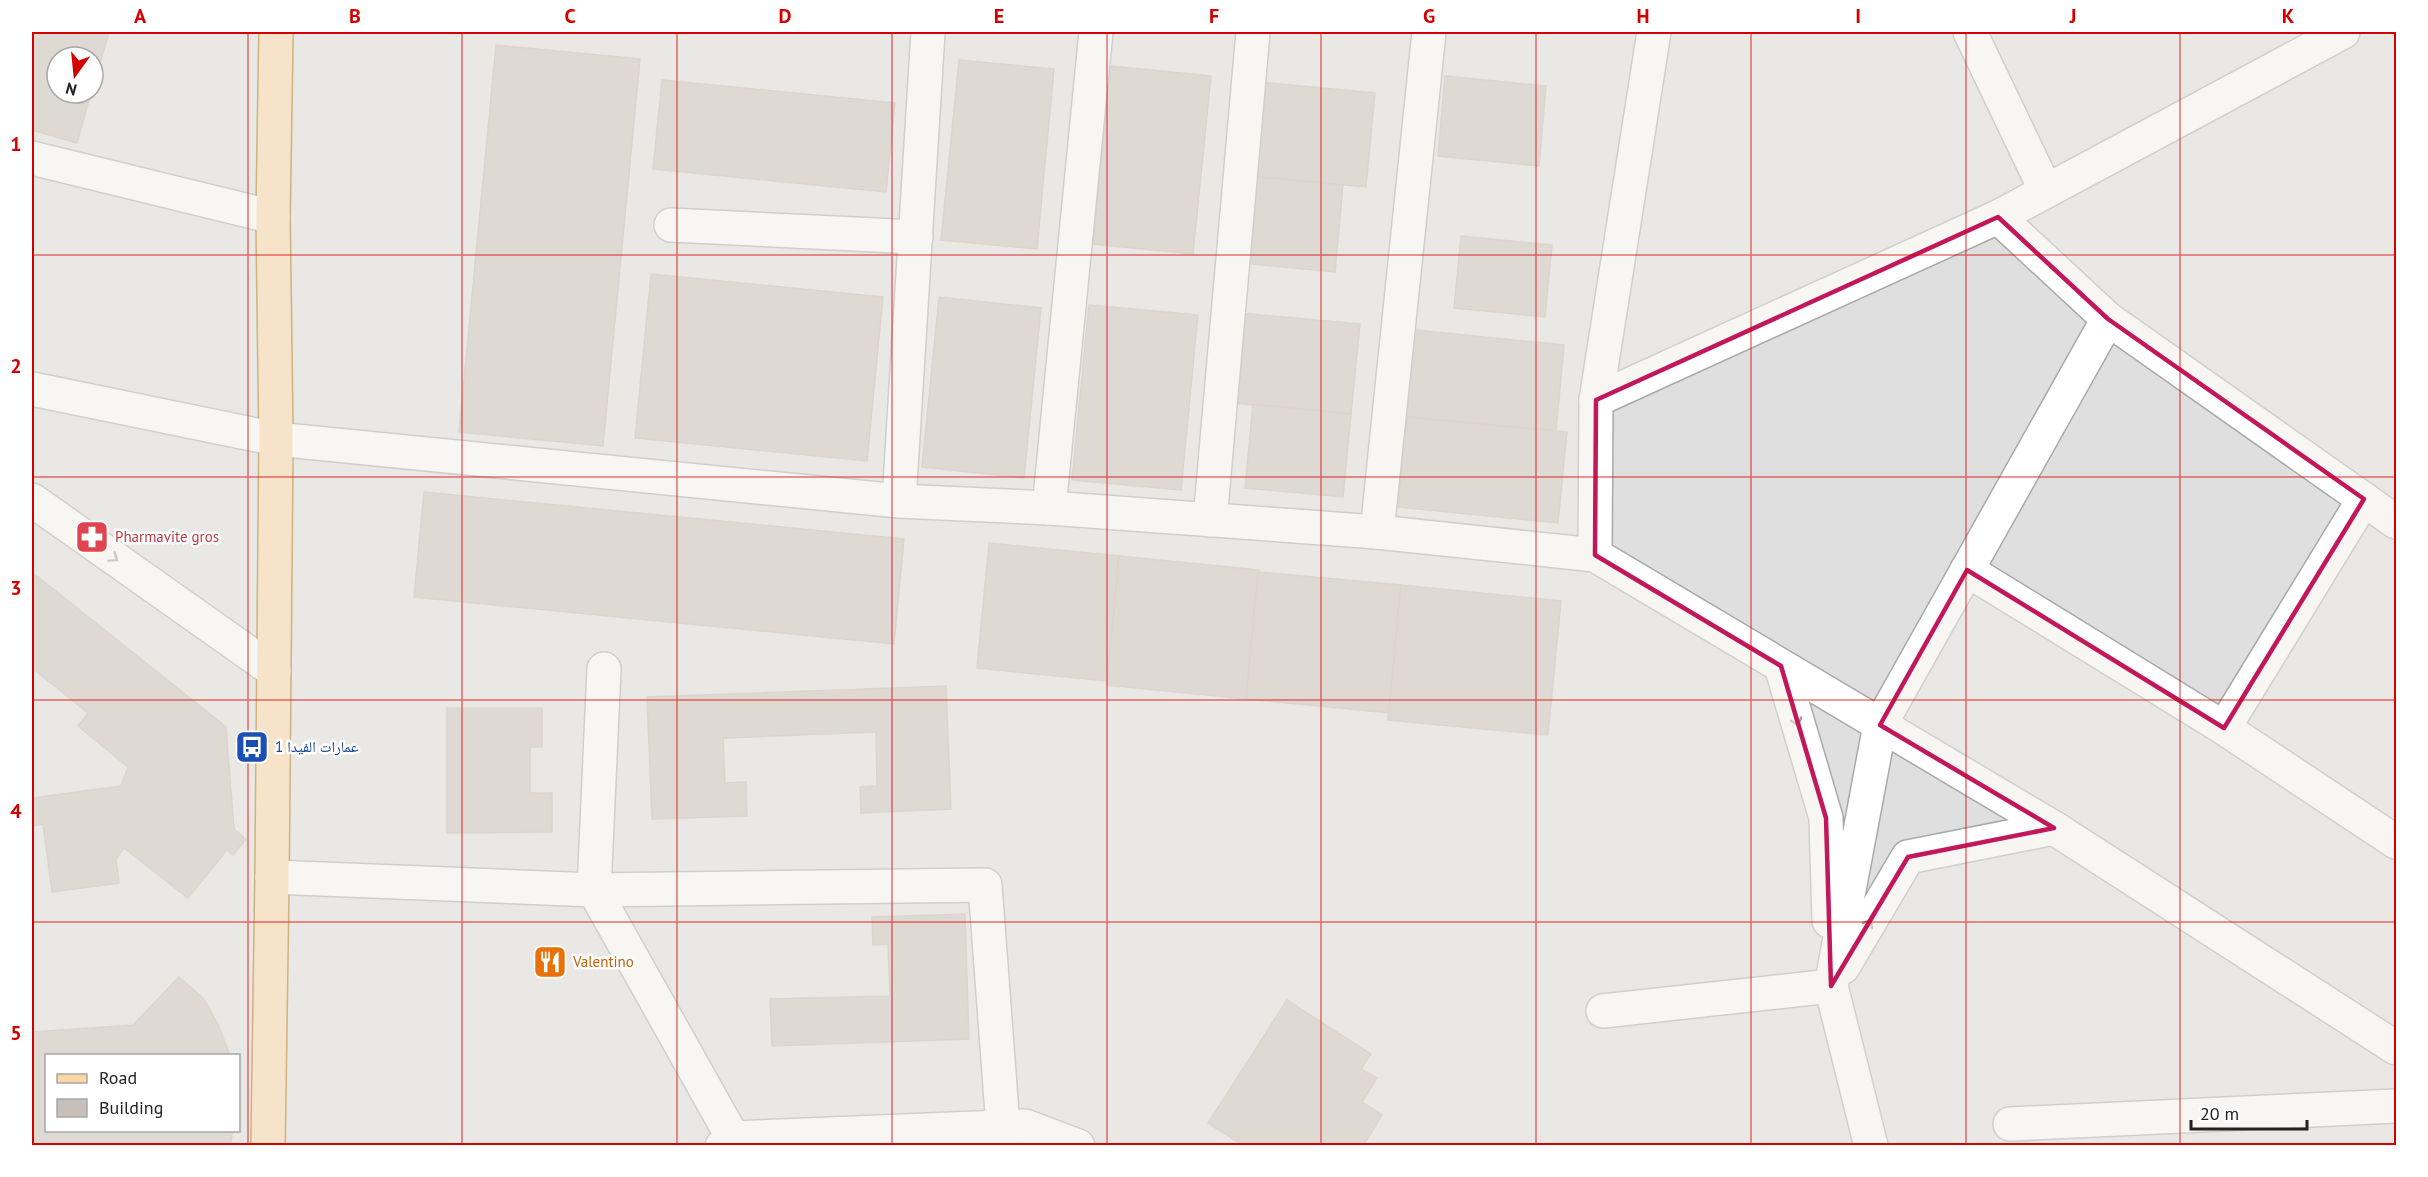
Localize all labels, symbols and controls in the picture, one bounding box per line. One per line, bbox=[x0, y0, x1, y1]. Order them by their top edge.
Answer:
text: A bbox=[134, 3, 147, 29]
text: B bbox=[349, 3, 361, 29]
text: C bbox=[564, 3, 576, 29]
text: D bbox=[779, 3, 792, 29]
text: E bbox=[994, 3, 1004, 29]
text: F bbox=[1209, 3, 1219, 29]
text: G bbox=[1423, 3, 1435, 29]
text: H bbox=[1636, 3, 1650, 29]
text: I bbox=[1855, 3, 1861, 29]
text: J bbox=[2069, 3, 2076, 29]
text: K bbox=[2282, 3, 2295, 29]
north arrow bbox=[45, 45, 105, 105]
text: N bbox=[63, 78, 79, 101]
text: 1 bbox=[10, 131, 22, 157]
text: 2 bbox=[10, 353, 22, 379]
pharmacy icon: Pharmavite gros bbox=[74, 519, 110, 555]
place label: Pharmavite gros bbox=[115, 527, 219, 546]
one-way arrow bbox=[107, 551, 118, 562]
text: 3 bbox=[10, 575, 22, 601]
one-way arrow bbox=[1790, 716, 1802, 727]
bus stop icon: عمارات الفيدا 1 bbox=[234, 729, 270, 765]
place label: عمارات الفيدا 1 bbox=[275, 737, 359, 756]
text: 4 bbox=[10, 798, 22, 824]
one-way arrow bbox=[1861, 919, 1873, 929]
restaurant icon: Valentino bbox=[532, 944, 568, 980]
place label: Valentino bbox=[572, 952, 634, 971]
text: 5 bbox=[10, 1020, 22, 1046]
legend bbox=[45, 1054, 240, 1132]
text: Road bbox=[99, 1066, 137, 1089]
scale bar bbox=[2191, 1093, 2306, 1131]
text: Building bbox=[99, 1096, 163, 1119]
text: 20 m bbox=[2200, 1102, 2239, 1125]

